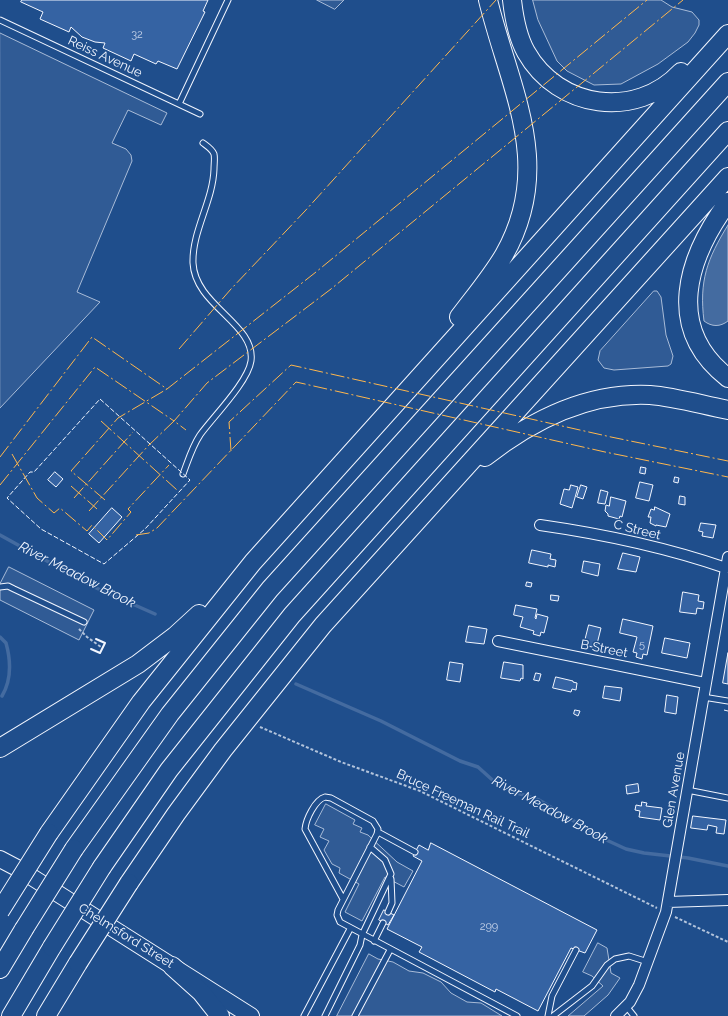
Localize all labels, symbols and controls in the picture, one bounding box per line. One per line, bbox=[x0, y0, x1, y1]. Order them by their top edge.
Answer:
house number: 32 bbox=[131, 28, 143, 42]
street label: Reiss Avenue bbox=[65, 33, 145, 81]
street label: C Street bbox=[612, 517, 662, 543]
water label: River Meadow Brook bbox=[16, 538, 138, 612]
street label: B Street bbox=[579, 637, 629, 661]
house number: 5 bbox=[639, 638, 645, 652]
street label: Glen Avenue bbox=[660, 751, 688, 829]
street label: Bruce Freeman Rail Trail bbox=[394, 766, 532, 842]
water label: River Meadow Brook bbox=[489, 772, 611, 848]
street label: Chelmsford Street bbox=[75, 900, 177, 972]
house number: 299 bbox=[480, 920, 498, 934]

